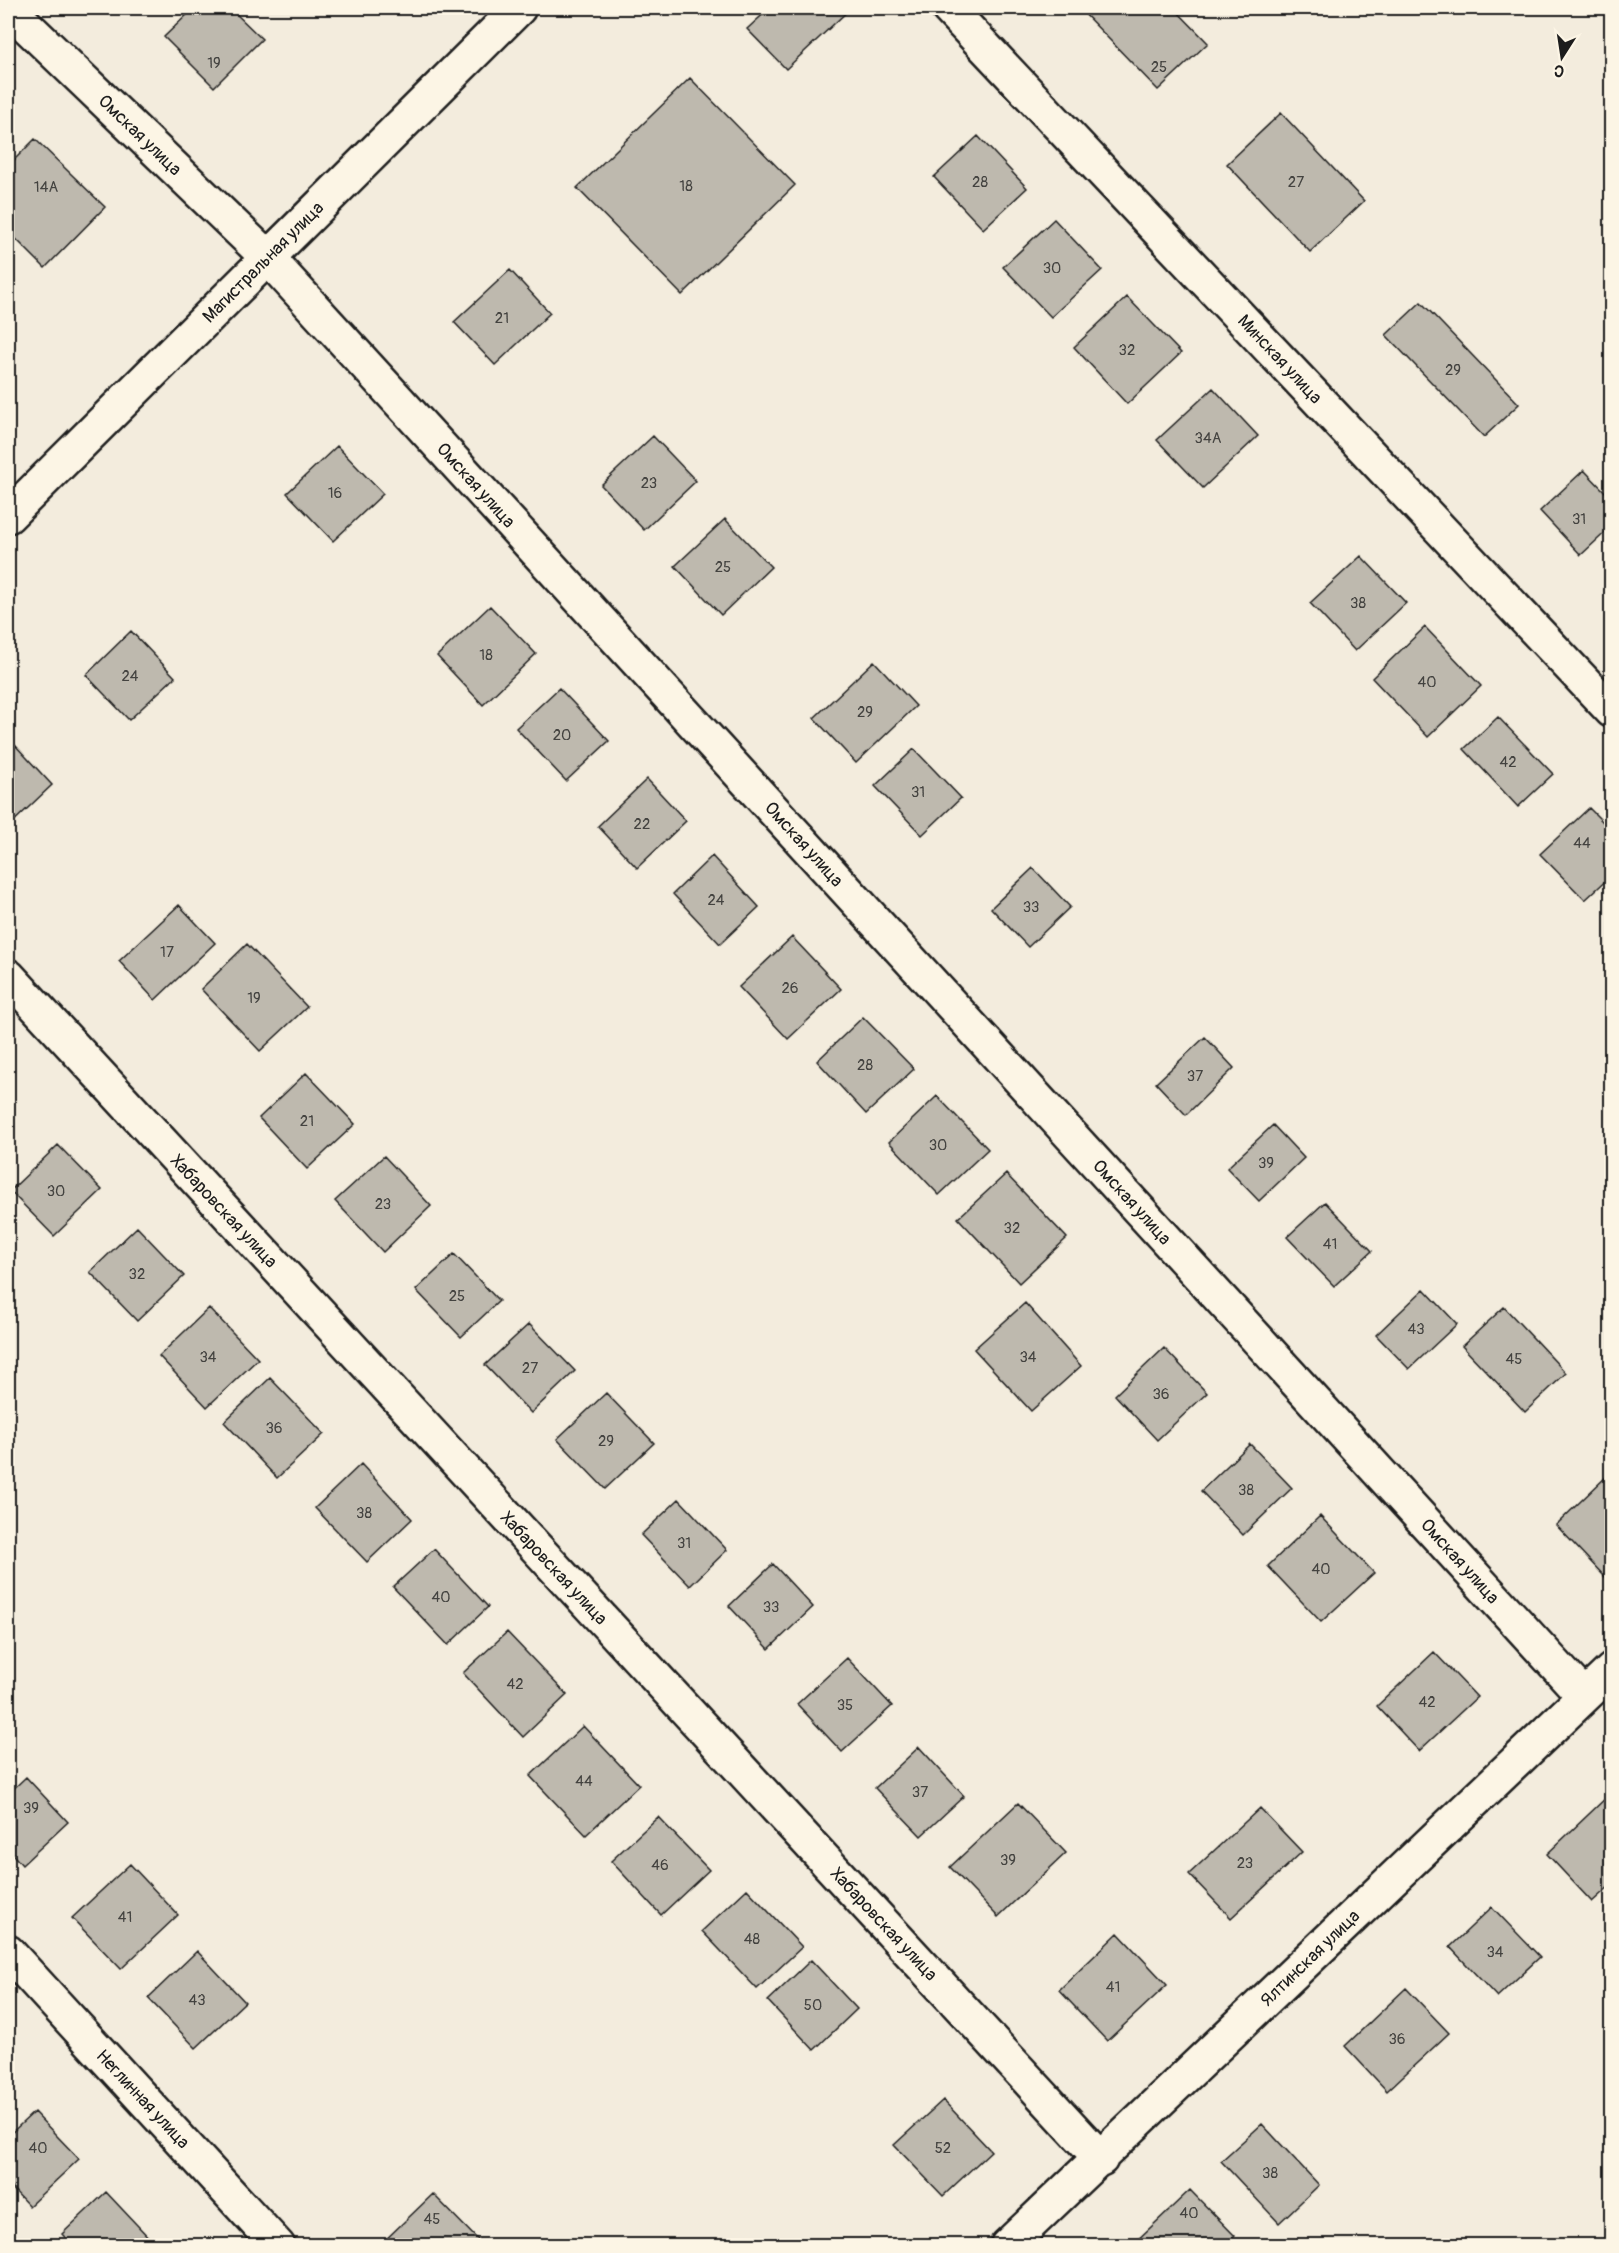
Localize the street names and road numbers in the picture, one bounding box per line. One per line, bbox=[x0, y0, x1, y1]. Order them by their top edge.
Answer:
street label: Омская улица bbox=[93, 90, 186, 181]
street label: Магистральная улица bbox=[198, 197, 329, 328]
street label: Минская улица bbox=[1232, 310, 1327, 409]
street label: Омская улица bbox=[431, 438, 520, 533]
street label: Омская улица bbox=[759, 797, 848, 892]
street label: Хабаровская улица bbox=[165, 1150, 282, 1273]
street label: Омская улица bbox=[1087, 1155, 1176, 1250]
street label: Хабаровская улица bbox=[495, 1507, 612, 1630]
street label: Омская улица bbox=[1415, 1514, 1504, 1609]
street label: Хабаровская улица bbox=[825, 1863, 942, 1986]
street label: Ялтинская улица bbox=[1256, 1905, 1365, 2012]
street label: Неглинная улица bbox=[91, 2045, 194, 2154]

